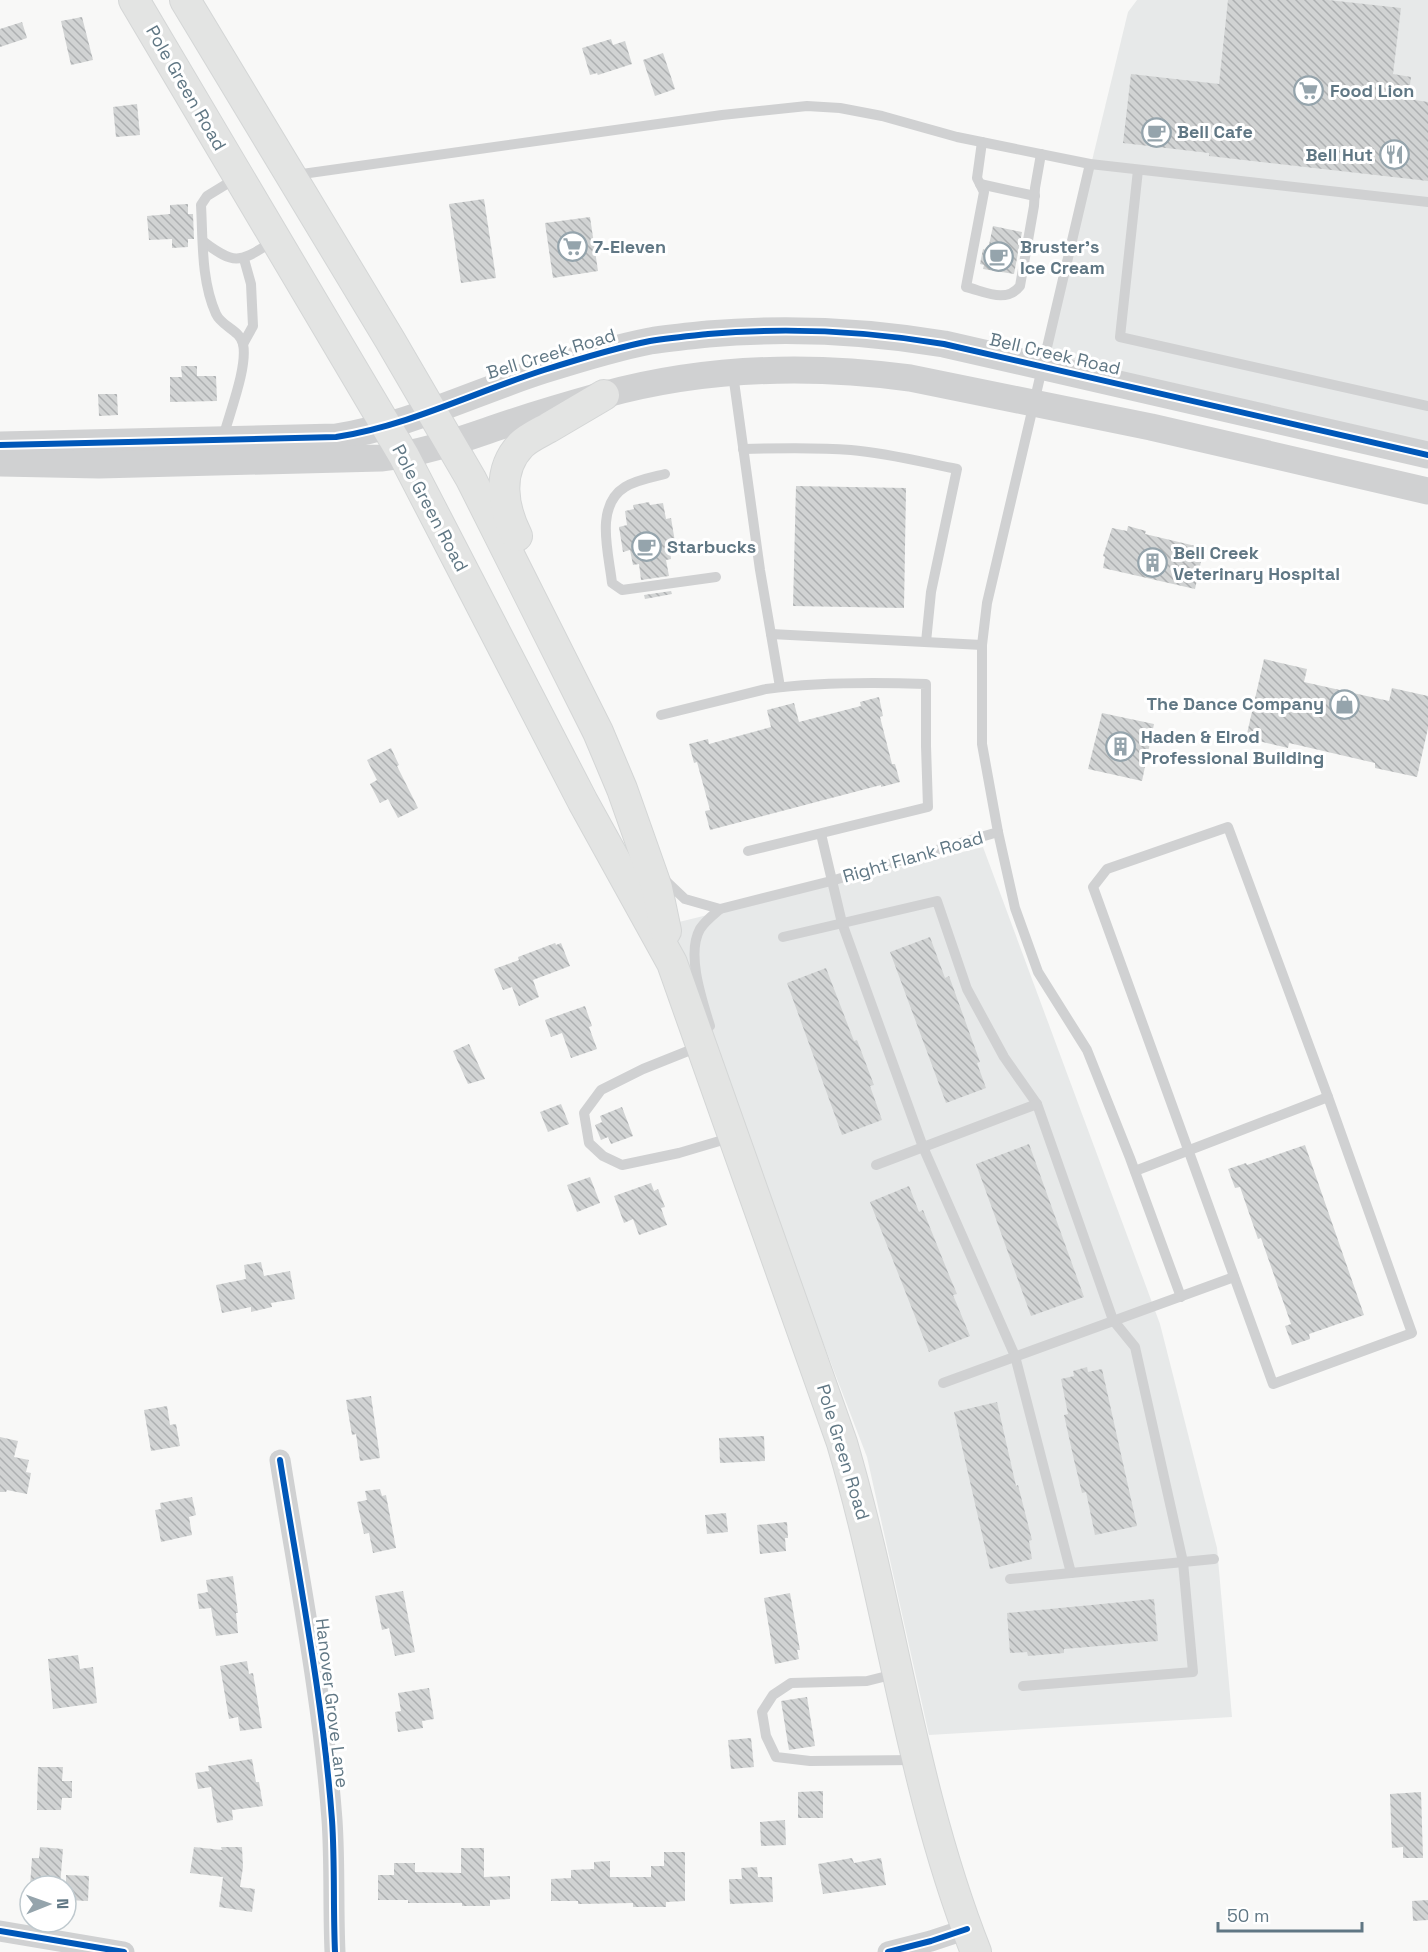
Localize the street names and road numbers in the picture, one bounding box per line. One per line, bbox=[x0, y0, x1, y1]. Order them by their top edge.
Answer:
street label: Pole Green Road bbox=[141, 21, 232, 154]
street label: Bell Creek Road bbox=[484, 323, 618, 384]
street label: Bell Creek Road bbox=[987, 327, 1123, 380]
street label: Pole Green Road bbox=[387, 440, 474, 575]
street label: Right Flank Road bbox=[840, 825, 986, 888]
street label: Pole Green Road bbox=[812, 1381, 875, 1523]
street label: Hanover Grove Lane bbox=[311, 1617, 354, 1789]

